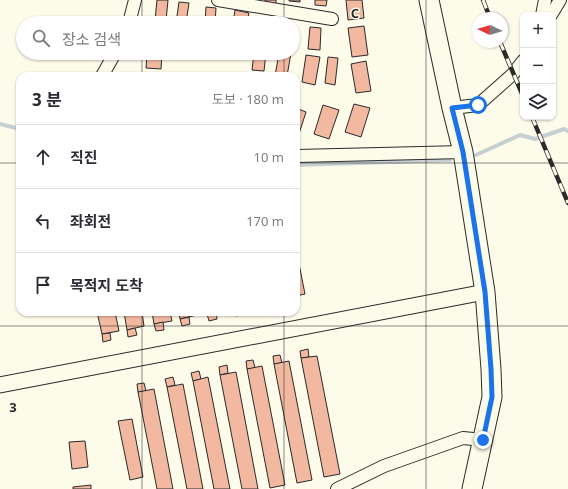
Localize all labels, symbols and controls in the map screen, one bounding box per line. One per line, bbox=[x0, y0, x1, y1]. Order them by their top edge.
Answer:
text: C bbox=[351, 4, 359, 22]
north arrow bbox=[472, 12, 508, 48]
map controls bbox=[520, 12, 556, 120]
button: + bbox=[520, 12, 556, 48]
search box bbox=[16, 16, 300, 60]
icon: search bbox=[30, 27, 52, 49]
text: 장소 검색 bbox=[62, 29, 121, 49]
button: − bbox=[520, 48, 556, 84]
button: layers bbox=[520, 84, 556, 120]
text: 3 분 bbox=[32, 88, 62, 111]
text: 도보 · 180 m bbox=[212, 90, 284, 108]
route start bbox=[469, 96, 487, 114]
icon: ahead bbox=[32, 146, 54, 168]
text: 직진 bbox=[70, 147, 98, 167]
text: 10 m bbox=[254, 148, 284, 166]
icon: left bbox=[32, 210, 54, 232]
text: 좌회전 bbox=[70, 211, 111, 231]
text: 170 m bbox=[246, 212, 284, 230]
icon: arrive bbox=[32, 274, 54, 296]
text: 목적지 도착 bbox=[70, 275, 143, 295]
text: 3 bbox=[9, 398, 17, 416]
route end bbox=[474, 431, 492, 449]

